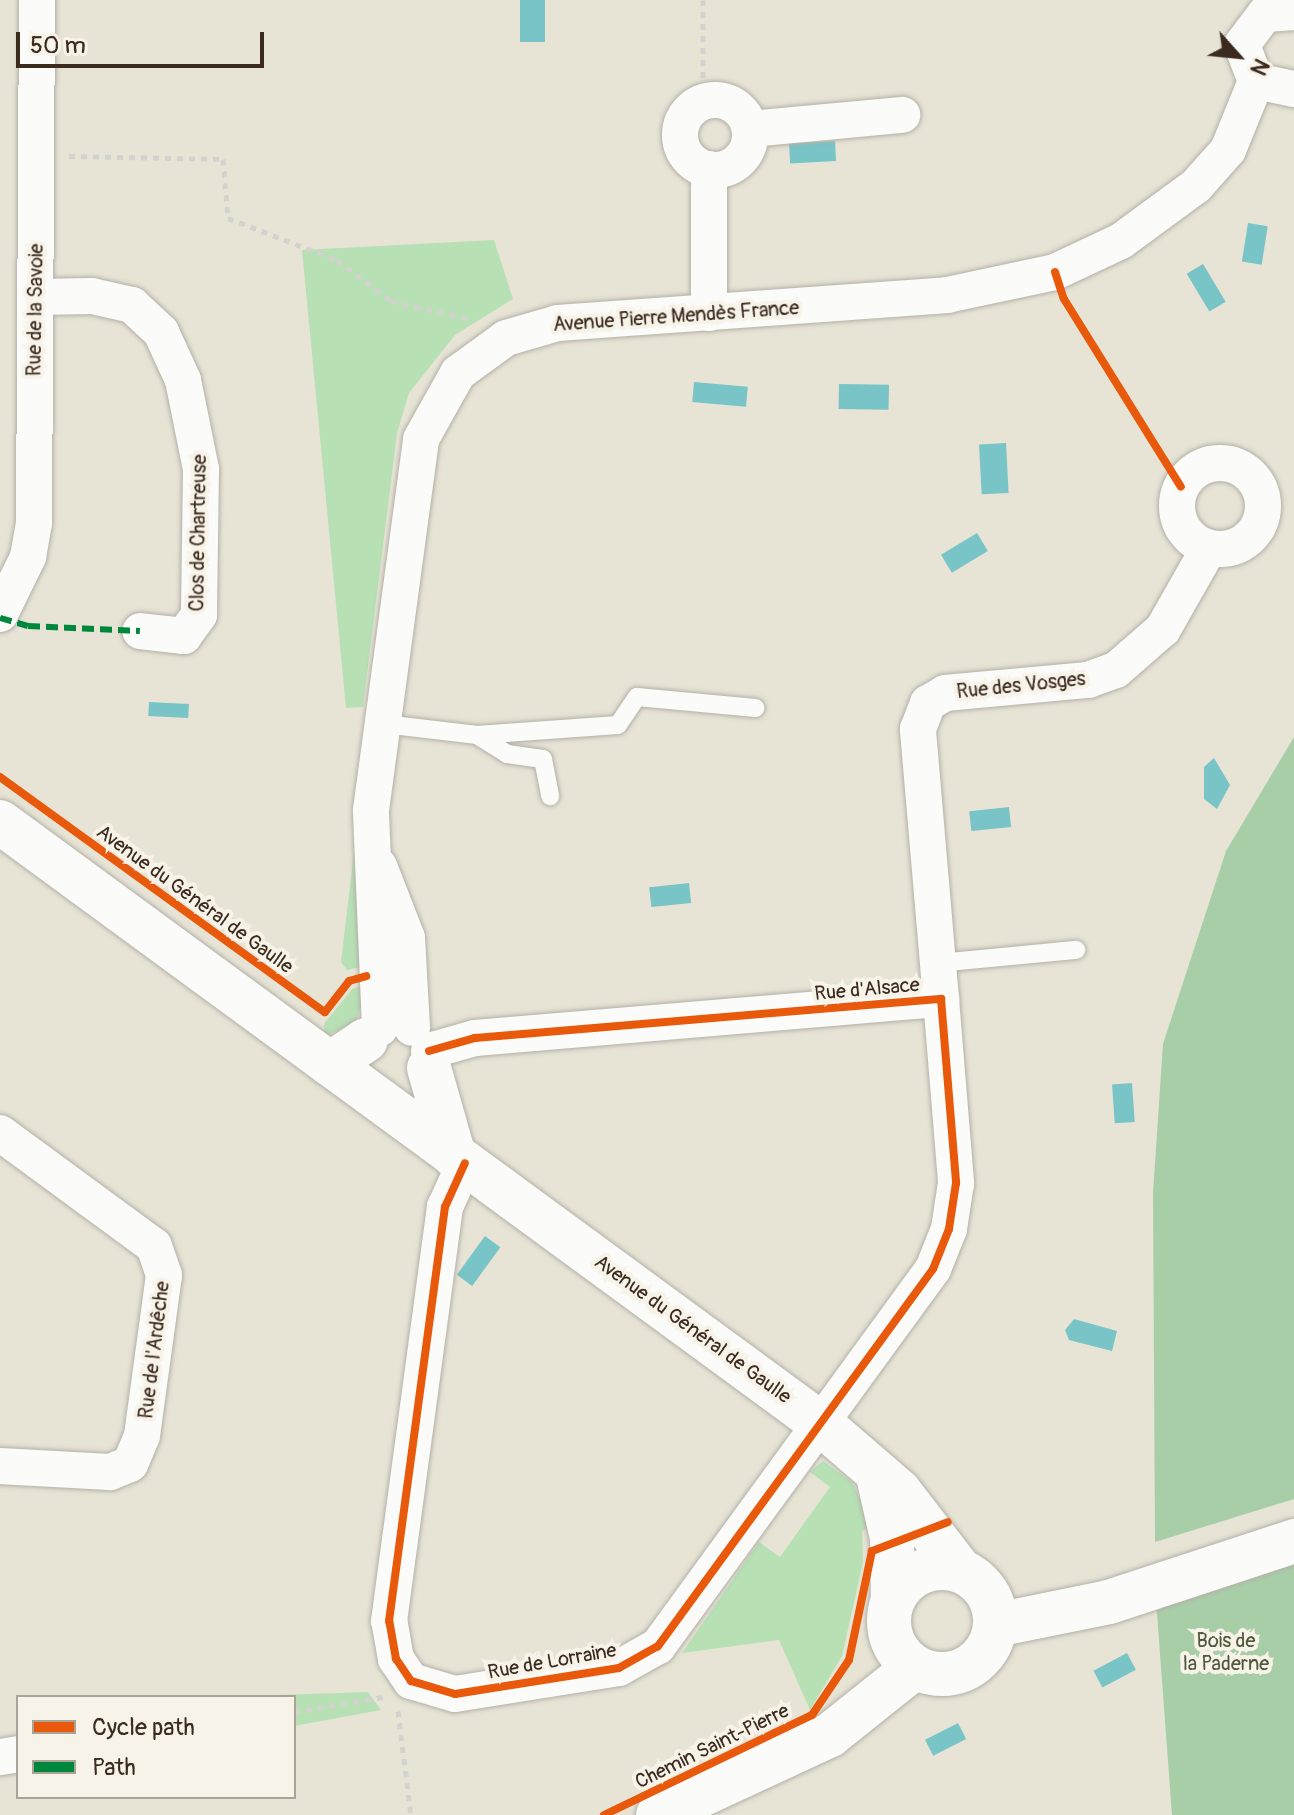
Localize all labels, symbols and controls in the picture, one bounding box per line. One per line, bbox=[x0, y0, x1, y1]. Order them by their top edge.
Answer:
scale bar bbox=[20, 16, 268, 66]
north arrow bbox=[1198, 16, 1278, 96]
text: 50 m bbox=[30, 31, 86, 60]
text: N bbox=[1244, 54, 1275, 80]
street label: Rue de la Savoie bbox=[22, 244, 48, 376]
street label: Avenue Pierre Mendès France bbox=[552, 295, 800, 337]
street label: Clos de Chartreuse bbox=[185, 454, 211, 612]
street label: Rue des Vosges bbox=[955, 666, 1087, 704]
street label: Avenue du Général de Gaulle bbox=[92, 820, 298, 978]
street label: Rue d'Alsace bbox=[813, 972, 921, 1006]
street label: Avenue du Général de Gaulle bbox=[590, 1250, 796, 1408]
street label: Rue de l'Ardêche bbox=[134, 1280, 174, 1420]
park label: Bois de la Paderne bbox=[1183, 1629, 1269, 1676]
street label: Rue de Lorraine bbox=[486, 1638, 618, 1684]
legend bbox=[16, 1695, 296, 1799]
street label: Chemin Saint-Pierre bbox=[631, 1698, 793, 1794]
text: Cycle path bbox=[92, 1713, 195, 1742]
text: Path bbox=[92, 1753, 136, 1782]

